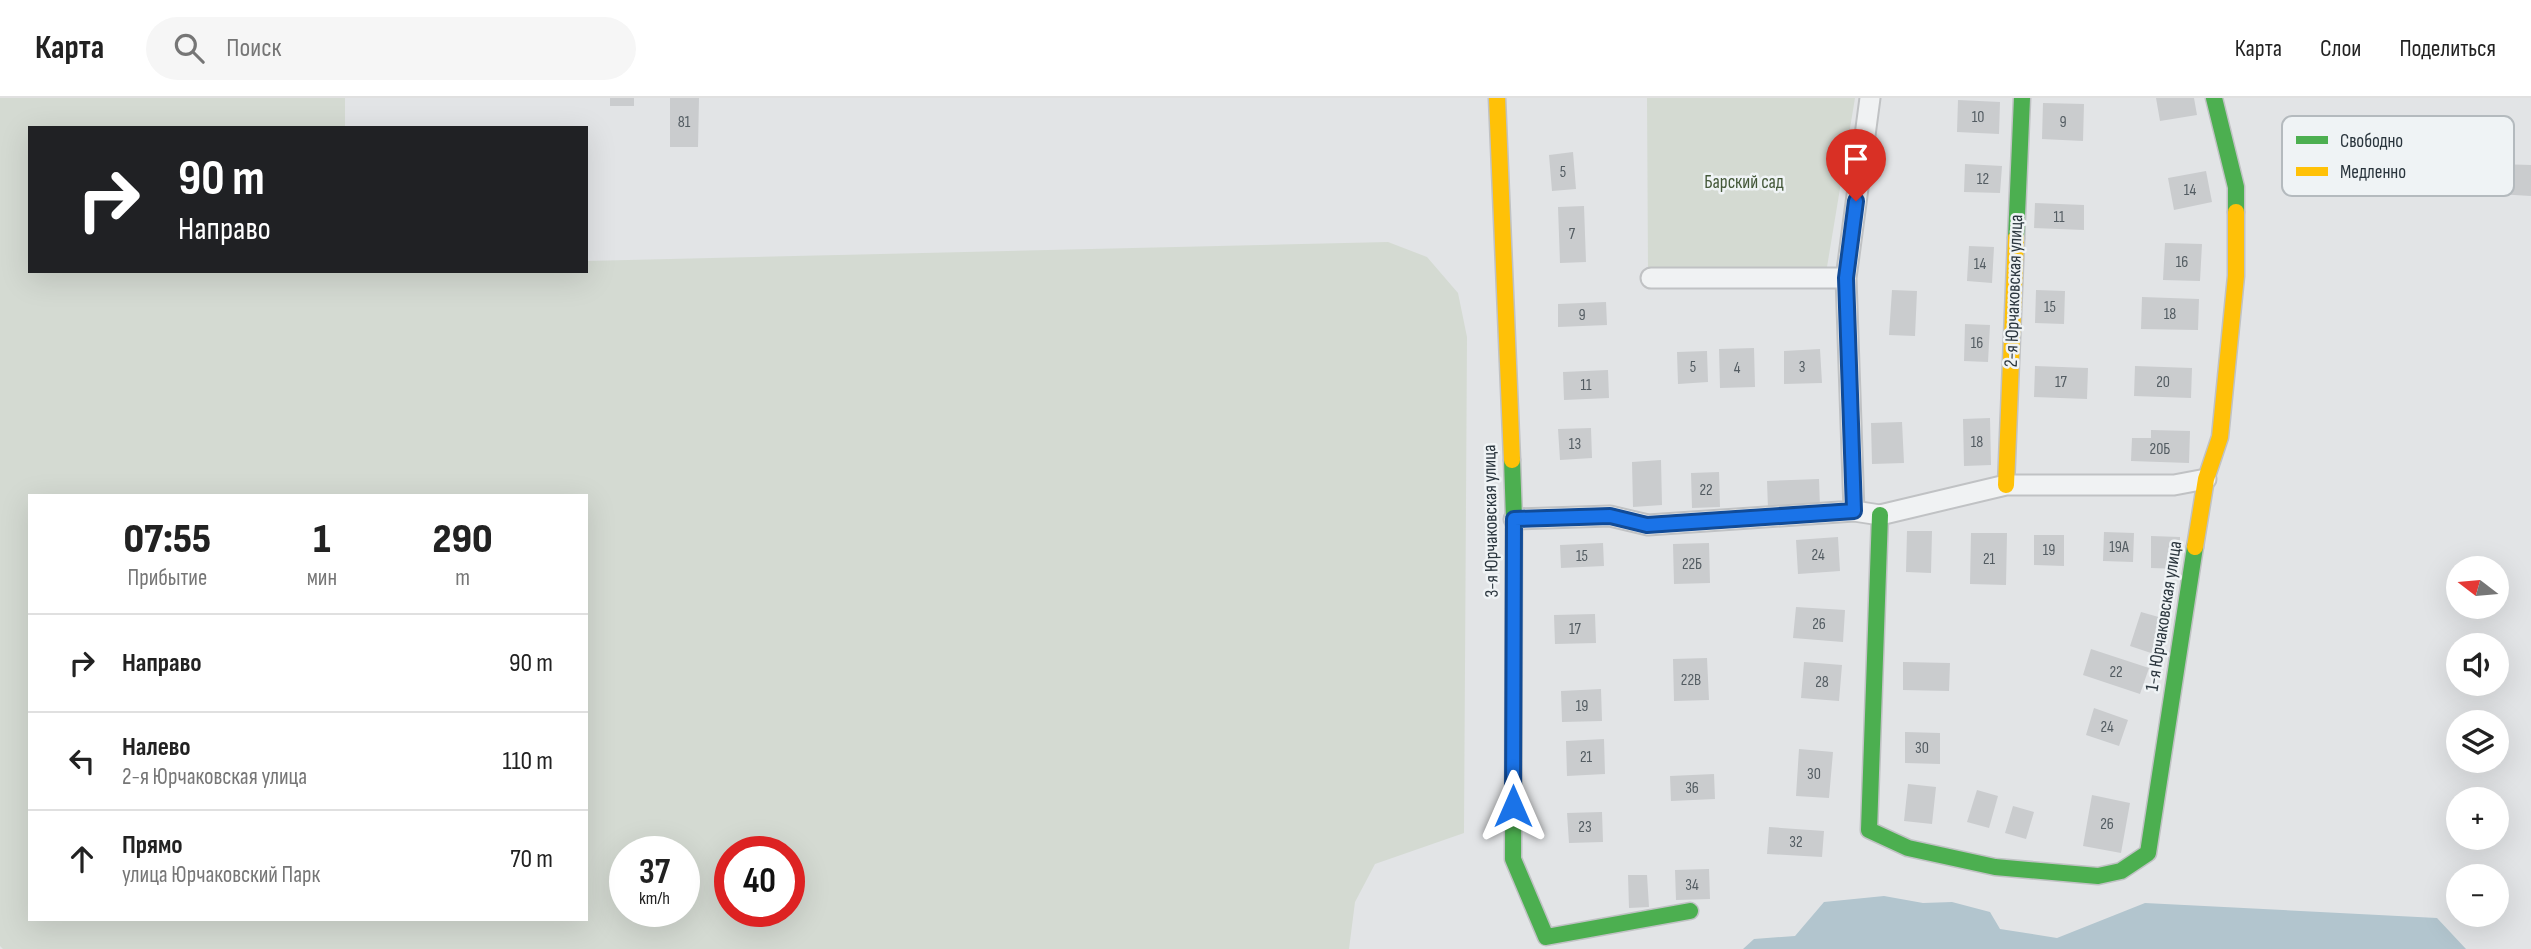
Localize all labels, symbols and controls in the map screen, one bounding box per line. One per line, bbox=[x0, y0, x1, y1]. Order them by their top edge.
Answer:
search box bbox=[146, 17, 636, 80]
text: Карта bbox=[35, 28, 104, 68]
icon: search bbox=[170, 29, 208, 67]
text: Поиск bbox=[226, 33, 281, 64]
text: Карта bbox=[2235, 34, 2282, 63]
text: Слои bbox=[2320, 34, 2361, 63]
text: Поделиться bbox=[2399, 34, 2496, 63]
house number: 10 bbox=[1972, 108, 1984, 127]
house number: 81 bbox=[678, 113, 691, 132]
house number: 9 bbox=[2059, 113, 2067, 132]
legend bbox=[2282, 116, 2514, 196]
pin bbox=[1826, 129, 1886, 201]
text: Свободно bbox=[2340, 130, 2403, 153]
icon: arrive bbox=[1837, 140, 1875, 178]
text: 90 m bbox=[178, 150, 265, 209]
icon: right bbox=[63, 154, 154, 245]
text: Медленно bbox=[2340, 161, 2406, 184]
house number: 5 bbox=[1560, 163, 1566, 182]
house number: 12 bbox=[1977, 170, 1989, 189]
park label: Барский сад bbox=[1704, 171, 1784, 194]
house number: 14 bbox=[2184, 181, 2196, 200]
house number: 11 bbox=[2053, 208, 2065, 227]
text: Направо bbox=[178, 210, 271, 249]
street label: 2-я Юрчаковская улица bbox=[2000, 214, 2028, 368]
house number: 7 bbox=[1569, 225, 1576, 244]
house number: 16 bbox=[2176, 253, 2188, 272]
house number: 14 bbox=[1974, 255, 1986, 274]
house number: 15 bbox=[2044, 298, 2056, 317]
house number: 18 bbox=[2164, 305, 2176, 324]
house number: 9 bbox=[1578, 306, 1586, 325]
house number: 16 bbox=[1971, 334, 1983, 353]
house number: 5 bbox=[1690, 358, 1696, 377]
house number: 3 bbox=[1799, 358, 1805, 377]
house number: 4 bbox=[1734, 359, 1741, 378]
house number: 17 bbox=[2055, 373, 2068, 392]
house number: 20 bbox=[2156, 373, 2170, 392]
house number: 11 bbox=[1580, 376, 1592, 395]
house number: 18 bbox=[1971, 433, 1983, 452]
house number: 13 bbox=[1569, 435, 1581, 454]
house number: 20Б bbox=[2150, 440, 2170, 459]
street label: 3-я Юрчаковская улица bbox=[1478, 444, 1504, 598]
house number: 22 bbox=[1699, 481, 1713, 500]
text: 07:55 bbox=[123, 514, 211, 565]
text: 1 bbox=[313, 514, 330, 565]
text: 290 bbox=[433, 514, 493, 565]
house number: 19А bbox=[2109, 538, 2129, 557]
street label: 1-я Юрчаковская улица bbox=[2141, 539, 2187, 693]
house number: 19 bbox=[2043, 541, 2055, 560]
house number: 24 bbox=[1811, 546, 1825, 565]
house number: 15 bbox=[1576, 547, 1588, 566]
house number: 21 bbox=[1983, 550, 1996, 569]
house number: 22Б bbox=[1682, 555, 1702, 574]
north arrow bbox=[2446, 556, 2510, 620]
map controls bbox=[2446, 556, 2509, 927]
text: Прибытие bbox=[127, 564, 207, 592]
text: мин bbox=[307, 564, 337, 592]
text: m bbox=[455, 564, 470, 592]
house number: 26 bbox=[1812, 615, 1826, 634]
house number: 17 bbox=[1569, 620, 1582, 639]
button: sound bbox=[2446, 633, 2509, 696]
icon: right bbox=[63, 644, 101, 682]
text: Направо bbox=[122, 648, 201, 679]
text: 90 m bbox=[509, 648, 553, 679]
house number: 22 bbox=[2109, 663, 2123, 682]
house number: 22В bbox=[1681, 671, 1701, 690]
house number: 28 bbox=[1815, 673, 1829, 692]
house number: 19 bbox=[1576, 697, 1588, 716]
button: layers bbox=[2446, 710, 2509, 773]
house number: 24 bbox=[2100, 718, 2114, 737]
text: Налево bbox=[122, 732, 191, 763]
house number: 30 bbox=[1915, 739, 1929, 758]
icon: left bbox=[63, 742, 101, 780]
text: 110 m bbox=[502, 746, 553, 777]
house number: 21 bbox=[1580, 748, 1593, 767]
text: 2-я Юрчаковская улица bbox=[122, 763, 307, 791]
house number: 30 bbox=[1807, 765, 1821, 784]
position arrow bbox=[1476, 769, 1550, 843]
house number: 36 bbox=[1685, 779, 1699, 798]
button: + bbox=[2446, 787, 2509, 850]
house number: 26 bbox=[2100, 815, 2114, 834]
house number: 23 bbox=[1578, 818, 1592, 837]
text: Прямо bbox=[122, 830, 183, 861]
house number: 32 bbox=[1789, 833, 1803, 852]
speed limit sign: 40 bbox=[714, 836, 805, 927]
icon: ahead bbox=[63, 840, 101, 878]
text: 70 m bbox=[510, 844, 553, 875]
text: 37 bbox=[639, 851, 670, 894]
text: улица Юрчаковский Парк bbox=[122, 861, 320, 889]
button: − bbox=[2446, 864, 2509, 927]
house number: 34 bbox=[1685, 876, 1699, 895]
text: km/h bbox=[639, 888, 670, 909]

